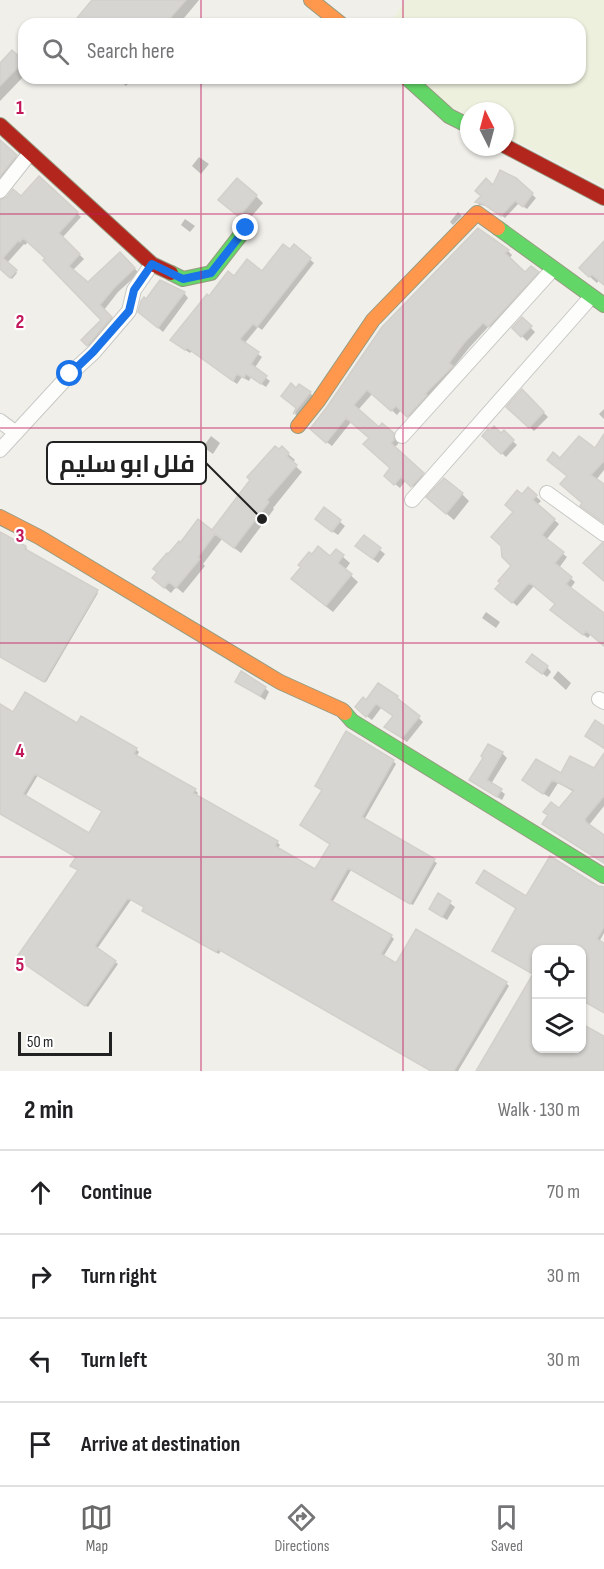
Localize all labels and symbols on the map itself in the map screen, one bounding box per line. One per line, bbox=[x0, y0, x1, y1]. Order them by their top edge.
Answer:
text: 1 bbox=[16, 96, 24, 120]
north arrow bbox=[460, 102, 514, 156]
route end bbox=[232, 214, 258, 240]
text: 2 bbox=[16, 310, 24, 334]
route start bbox=[56, 360, 82, 386]
callout: فلل ابو سليم bbox=[47, 442, 206, 484]
text: فلل ابو سليم bbox=[59, 450, 195, 480]
text: 3 bbox=[16, 524, 25, 548]
text: 4 bbox=[15, 739, 25, 763]
text: 5 bbox=[16, 953, 25, 977]
scale bar bbox=[18, 1029, 112, 1056]

